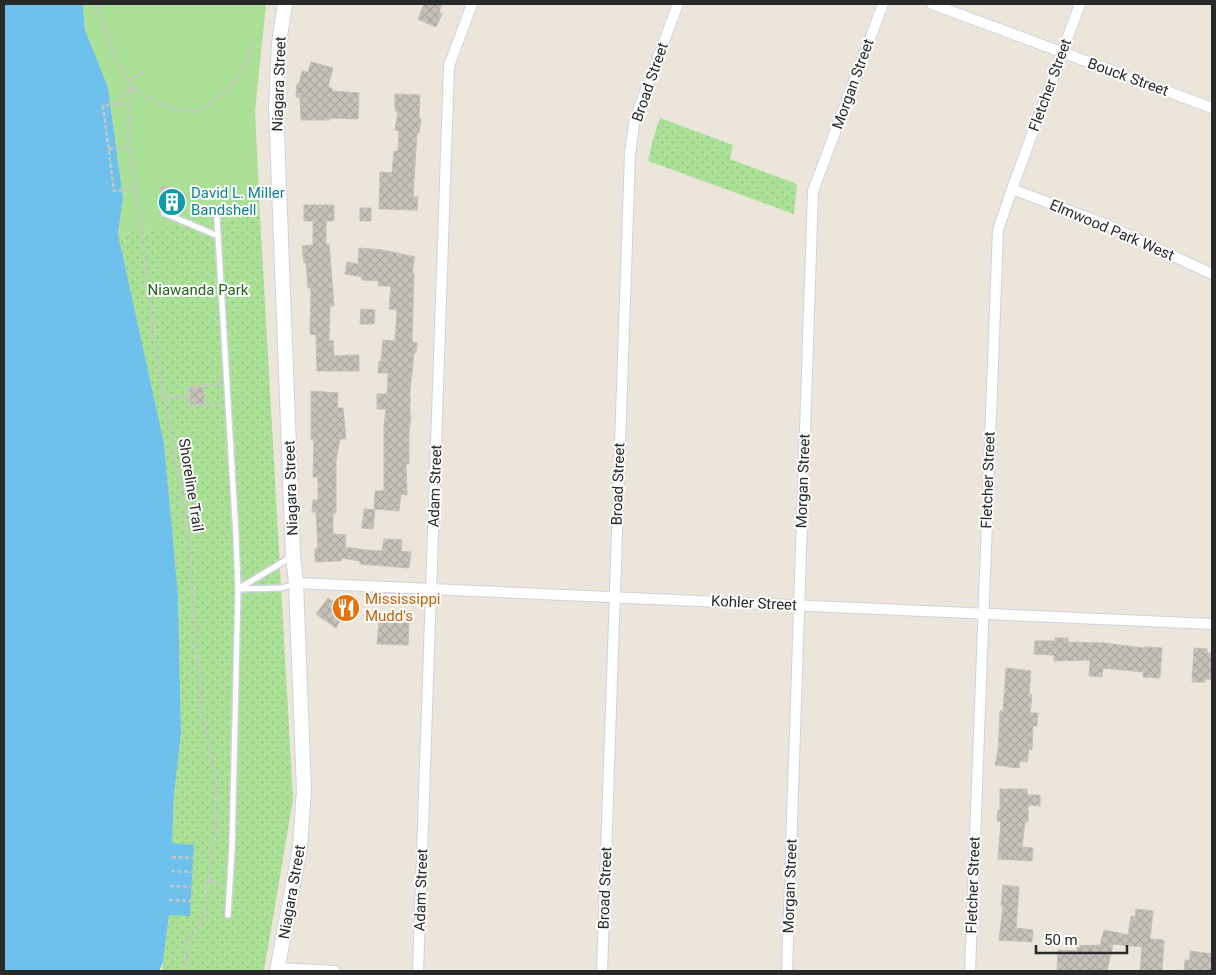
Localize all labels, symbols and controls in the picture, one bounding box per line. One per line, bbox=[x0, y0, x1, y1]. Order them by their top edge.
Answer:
street label: Niagara Street bbox=[268, 36, 290, 132]
street label: Morgan Street bbox=[828, 36, 878, 132]
street label: Fletcher Street bbox=[1025, 36, 1075, 134]
street label: Broad Street bbox=[628, 40, 672, 124]
street label: Bouck Street bbox=[1085, 54, 1171, 100]
place label: David L. Miller Bandshell bbox=[191, 184, 285, 219]
building icon: David L. Miller Bandshell bbox=[157, 187, 187, 217]
street label: Elmwood Park West bbox=[1047, 196, 1177, 264]
park label: Niawanda Park bbox=[148, 281, 249, 299]
street label: Fletcher Street bbox=[977, 431, 999, 529]
street label: Morgan Street bbox=[792, 433, 814, 529]
street label: Shoreline Trail bbox=[175, 437, 207, 533]
street label: Niagara Street bbox=[280, 440, 302, 536]
street label: Broad Street bbox=[608, 442, 628, 526]
street label: Adam Street bbox=[425, 444, 445, 528]
place label: Mississippi Mudd's bbox=[365, 590, 441, 625]
street label: Kohler Street bbox=[711, 592, 798, 614]
restaurant icon: Mississippi Mudd's bbox=[331, 593, 361, 623]
street label: Fletcher Street bbox=[962, 836, 984, 934]
street label: Morgan Street bbox=[779, 838, 801, 934]
street label: Niagara Street bbox=[275, 843, 309, 941]
street label: Broad Street bbox=[595, 846, 615, 930]
street label: Adam Street bbox=[411, 848, 431, 932]
scale bar bbox=[1036, 922, 1127, 954]
text: 50 m bbox=[1044, 931, 1078, 949]

